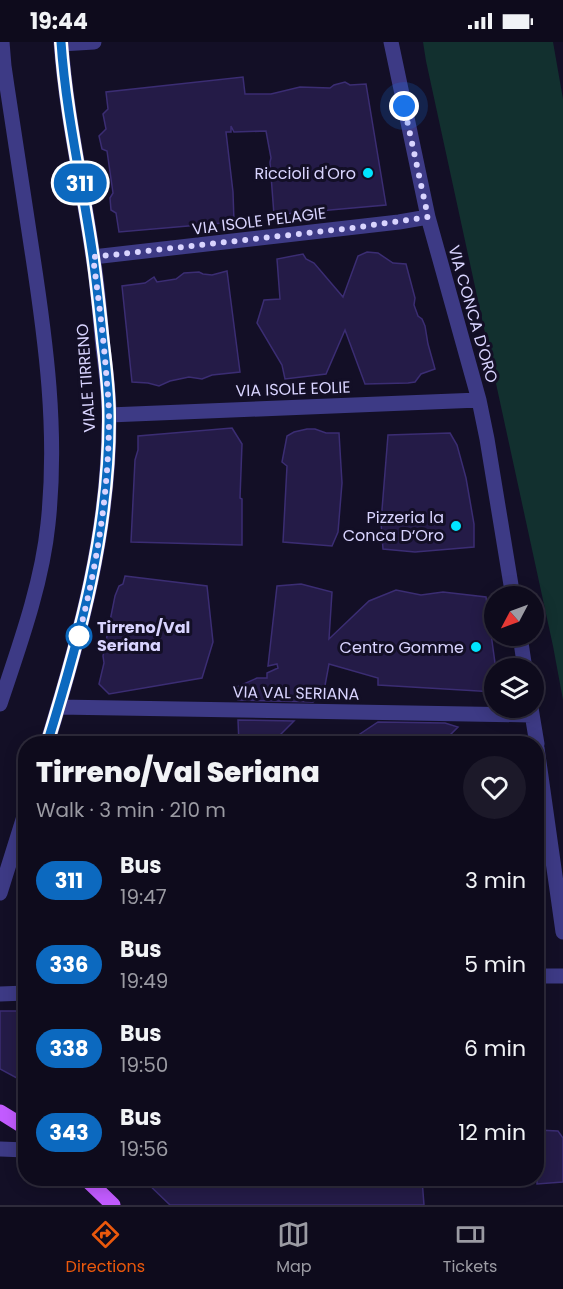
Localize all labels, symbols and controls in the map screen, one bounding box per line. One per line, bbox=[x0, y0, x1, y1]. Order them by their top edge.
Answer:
text: 19:44 bbox=[30, 6, 88, 37]
your location bbox=[389, 91, 419, 121]
place label: Riccioli d'Oro bbox=[254, 162, 356, 185]
line badge: 311 bbox=[46, 164, 115, 202]
marker: Riccioli d'Oro bbox=[361, 166, 375, 180]
text: 311 bbox=[66, 169, 94, 198]
street label: VIA ISOLE PELAGIE bbox=[191, 201, 327, 241]
street label: VIA CONCA D'ORO bbox=[442, 243, 504, 385]
street label: VIALE TIRRENO bbox=[71, 323, 101, 433]
street label: VIA ISOLE EOLIE bbox=[235, 376, 351, 402]
place label: Pizzeria la Conca D‘Oro bbox=[343, 506, 444, 547]
marker: Pizzeria la Conca D‘Oro bbox=[449, 519, 463, 533]
north arrow bbox=[484, 586, 544, 646]
map controls bbox=[484, 586, 544, 718]
place label: Tirreno/Val Seriana bbox=[97, 616, 190, 657]
marker: Tirreno/Val Seriana bbox=[66, 623, 92, 649]
place label: Centro Gomme bbox=[340, 636, 464, 659]
marker: Centro Gomme bbox=[469, 640, 483, 654]
button: layers bbox=[484, 658, 544, 718]
street label: VIA VAL SERIANA bbox=[232, 680, 360, 706]
text: Tirreno/Val Seriana bbox=[36, 753, 320, 792]
button: heart bbox=[463, 756, 526, 819]
text: Walk · 3 min · 210 m bbox=[36, 796, 226, 824]
text: Bus bbox=[120, 850, 162, 881]
text: 3 min bbox=[465, 865, 526, 896]
text: 311 bbox=[55, 866, 83, 895]
text: 19:47 bbox=[120, 883, 167, 911]
text: Bus bbox=[120, 934, 162, 965]
text: 5 min bbox=[464, 949, 526, 980]
text: 336 bbox=[50, 950, 88, 979]
text: 19:49 bbox=[120, 967, 168, 995]
text: Bus bbox=[120, 1018, 162, 1049]
text: 6 min bbox=[464, 1033, 526, 1064]
text: 338 bbox=[49, 1034, 89, 1063]
text: 19:50 bbox=[120, 1051, 168, 1079]
text: Bus bbox=[120, 1102, 162, 1133]
text: 12 min bbox=[458, 1117, 526, 1148]
text: 343 bbox=[49, 1118, 89, 1147]
text: 19:56 bbox=[120, 1135, 169, 1163]
tab: Directions bbox=[66, 1218, 145, 1279]
tab: Map bbox=[276, 1218, 312, 1279]
tab: Tickets bbox=[443, 1218, 497, 1279]

